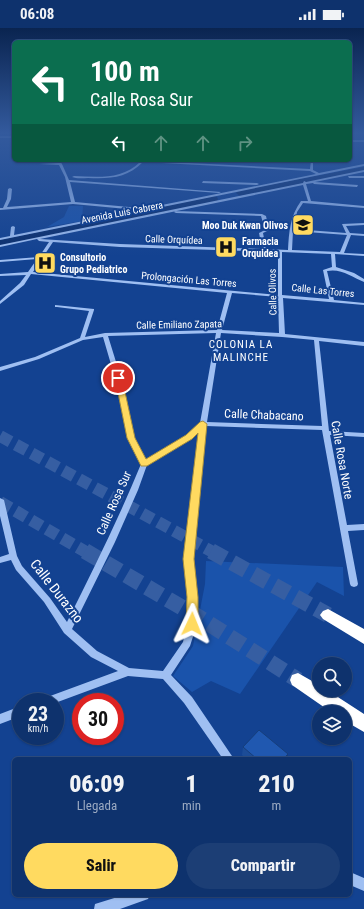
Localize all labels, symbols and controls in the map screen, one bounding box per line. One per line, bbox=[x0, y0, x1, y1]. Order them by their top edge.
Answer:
text: 06:08 bbox=[20, 5, 54, 23]
text: 100 m bbox=[90, 55, 160, 88]
icon: left bbox=[24, 56, 76, 108]
text: Calle Rosa Sur bbox=[90, 89, 193, 110]
icon: left bbox=[108, 132, 130, 154]
icon: ahead bbox=[150, 132, 172, 154]
icon: ahead bbox=[192, 132, 214, 154]
icon: right bbox=[234, 132, 256, 154]
street label: Avenida Luis Cabrera bbox=[80, 199, 164, 226]
school or university icon: Moo Duk Kwan Olivos bbox=[290, 212, 316, 238]
place label: Moo Duk Kwan Olivos bbox=[202, 220, 288, 231]
street label: Calle Orquídea bbox=[145, 233, 203, 246]
hospital icon: Farmacia Orquidea bbox=[213, 234, 239, 260]
place label: Farmacia Orquidea bbox=[242, 236, 279, 259]
hospital icon: Consultorio Grupo Pediatrico bbox=[32, 250, 58, 276]
place label: Consultorio Grupo Pediatrico bbox=[60, 252, 127, 275]
street label: Calle Olivos bbox=[267, 268, 278, 315]
street label: Prolongación Las Torres bbox=[141, 270, 238, 289]
street label: Calle Las Torres bbox=[291, 282, 355, 299]
street label: Calle Emiliano Zapata bbox=[136, 318, 222, 331]
district label: COLONIA LA MALINCHE bbox=[209, 338, 273, 364]
pin bbox=[101, 361, 135, 395]
icon: arrive bbox=[107, 367, 129, 389]
street label: Calle Chabacano bbox=[224, 407, 304, 423]
street label: Calle Rosa Norte bbox=[328, 420, 356, 501]
street label: Calle Rosa Sur bbox=[94, 469, 134, 537]
street label: Calle Durazno bbox=[27, 556, 87, 626]
position arrow bbox=[171, 603, 213, 645]
map controls bbox=[312, 657, 352, 745]
button: search bbox=[312, 657, 352, 697]
speed limit sign: 30 bbox=[72, 693, 124, 745]
text: 23 bbox=[28, 702, 48, 726]
button: layers bbox=[312, 705, 352, 745]
text: km/h bbox=[28, 723, 48, 734]
text: 06:09 bbox=[69, 770, 125, 798]
text: 1 bbox=[185, 770, 198, 798]
text: 210 bbox=[258, 770, 295, 798]
text: Llegada bbox=[77, 798, 117, 813]
text: min bbox=[182, 798, 201, 813]
text: m bbox=[272, 798, 281, 813]
button: Salir bbox=[24, 843, 178, 889]
button: Compartir bbox=[186, 843, 340, 889]

